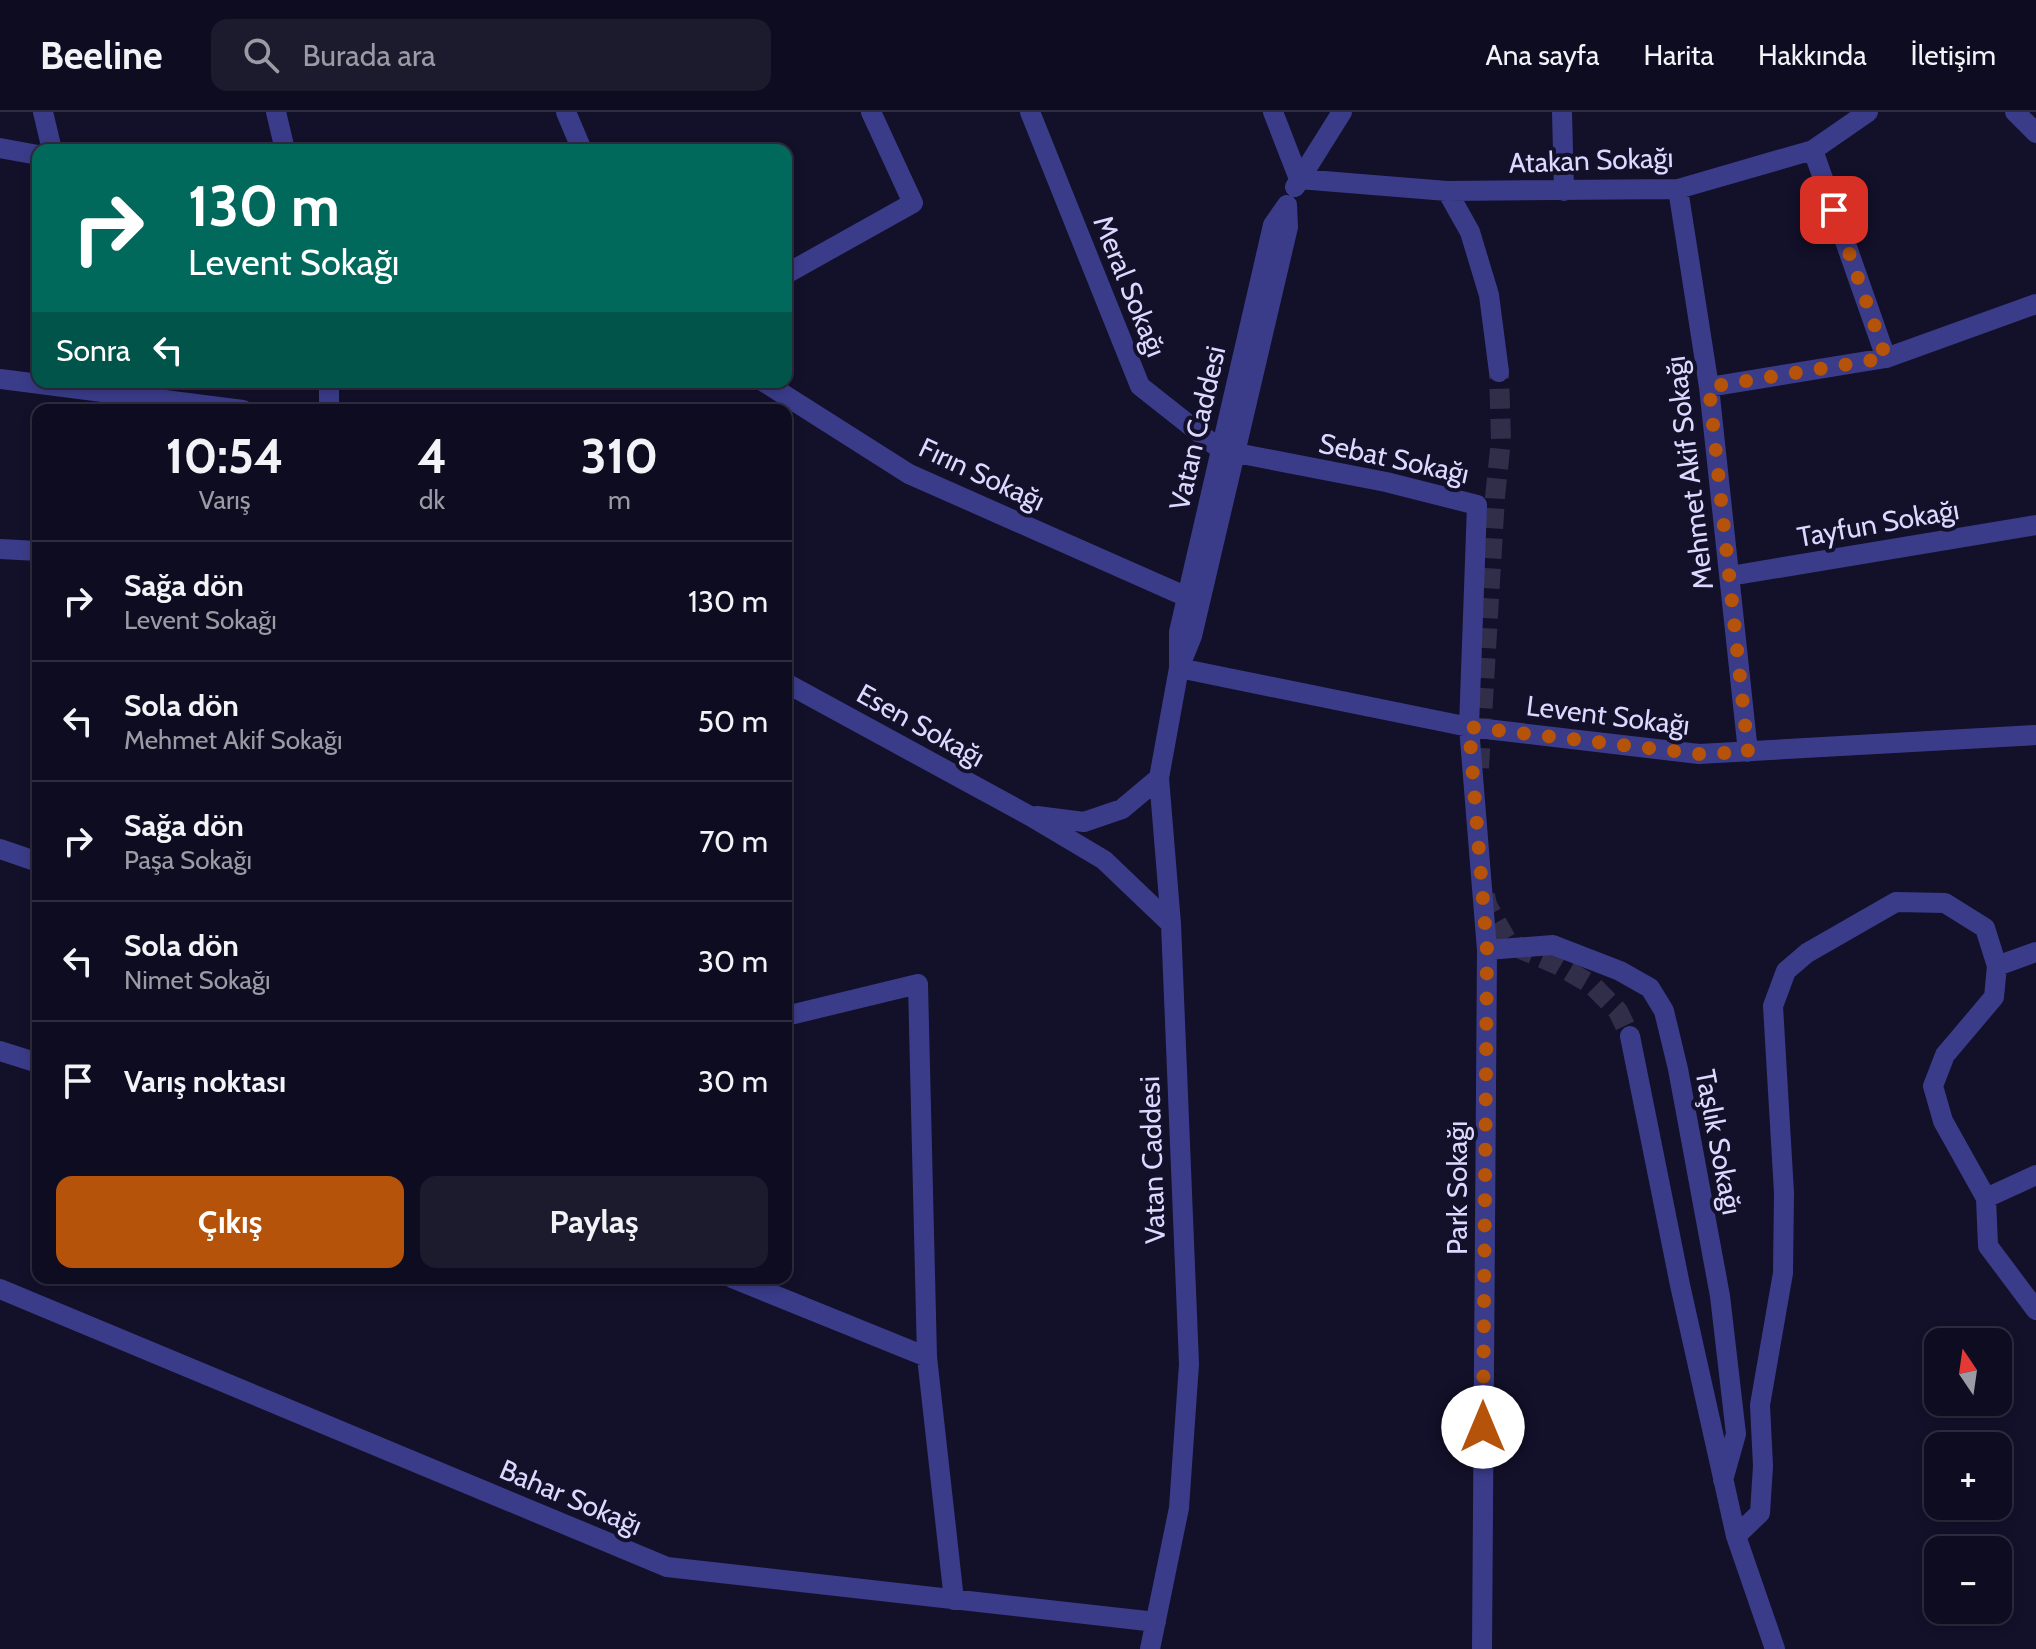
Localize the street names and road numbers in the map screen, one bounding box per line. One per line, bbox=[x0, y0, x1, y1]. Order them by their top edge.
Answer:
street label: Atakan Sokağı bbox=[1508, 140, 1674, 180]
street label: Meral Sokağı bbox=[1086, 210, 1174, 362]
street label: Vatan Caddesi bbox=[1162, 343, 1232, 513]
street label: Mehmet Akif Sokağı bbox=[1658, 354, 1720, 592]
street label: Sebat Sokağı bbox=[1316, 426, 1472, 490]
street label: Fırın Sokağı bbox=[914, 430, 1050, 518]
street label: Tayfun Sokağı bbox=[1794, 492, 1962, 554]
street label: Esen Sokağı bbox=[851, 676, 991, 774]
street label: Levent Sokağı bbox=[1524, 688, 1692, 742]
street label: Taşlık Sokağı bbox=[1688, 1067, 1750, 1217]
street label: Vatan Caddesi bbox=[1132, 1076, 1172, 1244]
street label: Park Sokağı bbox=[1440, 1121, 1474, 1255]
street label: Bahar Sokağı bbox=[495, 1452, 647, 1542]

